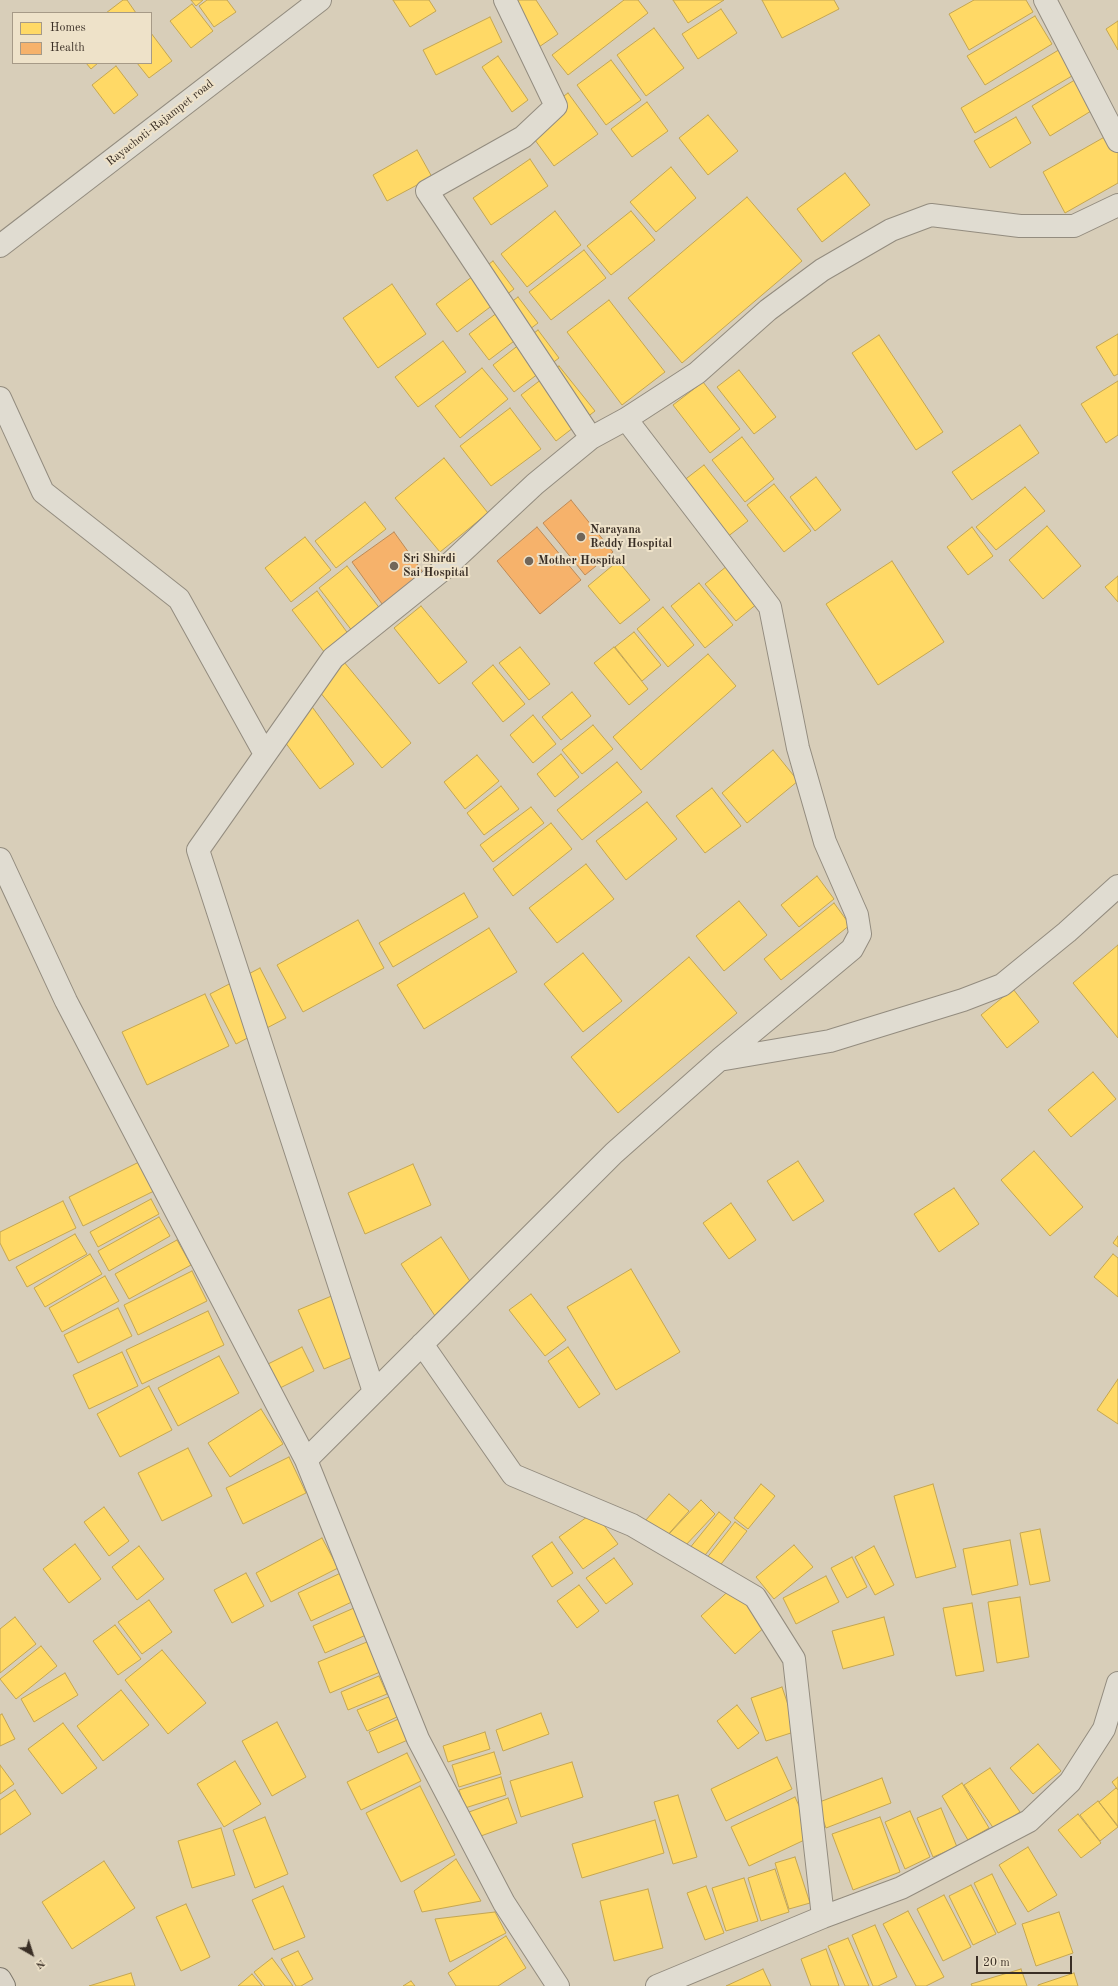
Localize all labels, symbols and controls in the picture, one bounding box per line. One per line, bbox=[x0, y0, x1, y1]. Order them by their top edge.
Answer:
legend bbox=[12, 12, 152, 64]
text: Homes bbox=[50, 22, 86, 34]
text: Health bbox=[50, 42, 85, 54]
street label: Rayachoti-Rajampet road bbox=[104, 77, 216, 169]
place label: Narayana Reddy Hospital bbox=[590, 523, 672, 551]
marker: Narayana Reddy Hospital bbox=[575, 531, 587, 543]
place label: Sri Shirdi Sai Hospital bbox=[403, 552, 469, 580]
place label: Mother Hospital bbox=[538, 554, 625, 568]
marker: Mother Hospital bbox=[523, 555, 535, 567]
marker: Sri Shirdi Sai Hospital bbox=[388, 560, 400, 572]
north arrow bbox=[12, 1934, 52, 1974]
scale bar bbox=[978, 1948, 1074, 1974]
text: N bbox=[33, 1957, 47, 1971]
text: 20 m bbox=[983, 1957, 1010, 1969]

